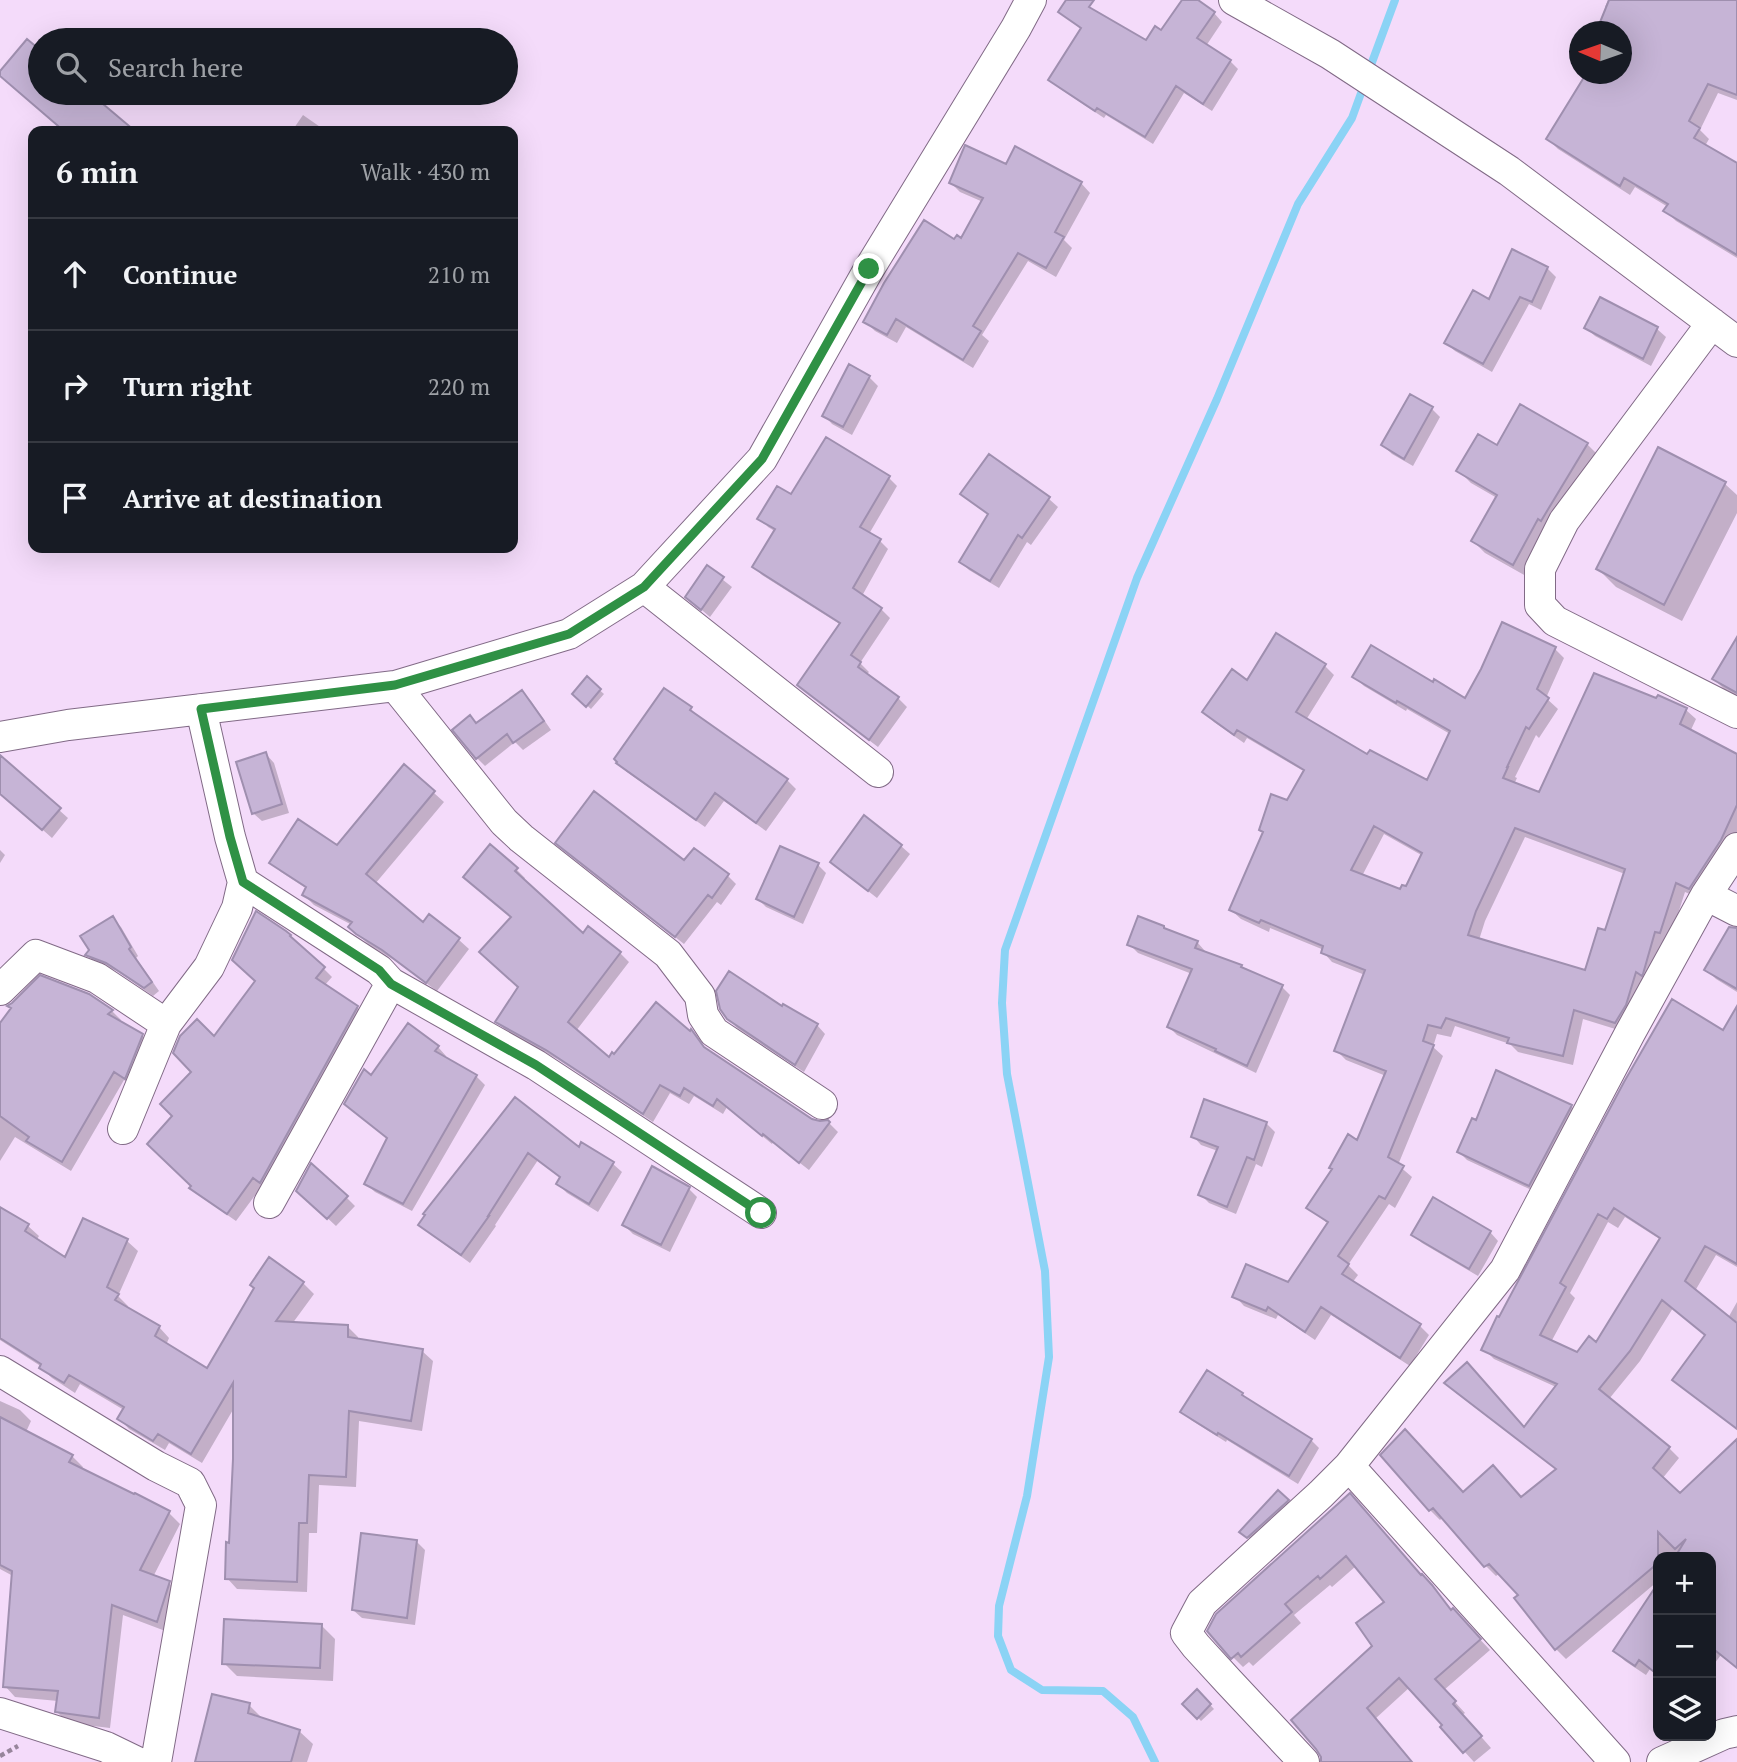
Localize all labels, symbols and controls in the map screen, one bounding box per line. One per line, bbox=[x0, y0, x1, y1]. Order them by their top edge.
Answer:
north arrow bbox=[1569, 21, 1632, 84]
search box bbox=[28, 28, 518, 105]
icon: search bbox=[52, 48, 90, 86]
text: Search here bbox=[108, 50, 243, 84]
text: 6 min bbox=[56, 152, 138, 192]
text: Walk · 430 m bbox=[361, 156, 490, 187]
route end bbox=[853, 253, 884, 284]
icon: ahead bbox=[56, 255, 94, 293]
text: Continue bbox=[123, 257, 237, 291]
text: 210 m bbox=[428, 259, 490, 290]
icon: right bbox=[56, 367, 94, 405]
text: Turn right bbox=[123, 369, 252, 403]
text: 220 m bbox=[428, 371, 490, 402]
icon: arrive bbox=[56, 479, 94, 517]
text: Arrive at destination bbox=[123, 481, 382, 515]
route start bbox=[745, 1197, 776, 1228]
map controls bbox=[1653, 1552, 1716, 1741]
button: + bbox=[1653, 1552, 1716, 1615]
button: − bbox=[1653, 1615, 1716, 1678]
button: layers bbox=[1653, 1678, 1716, 1741]

